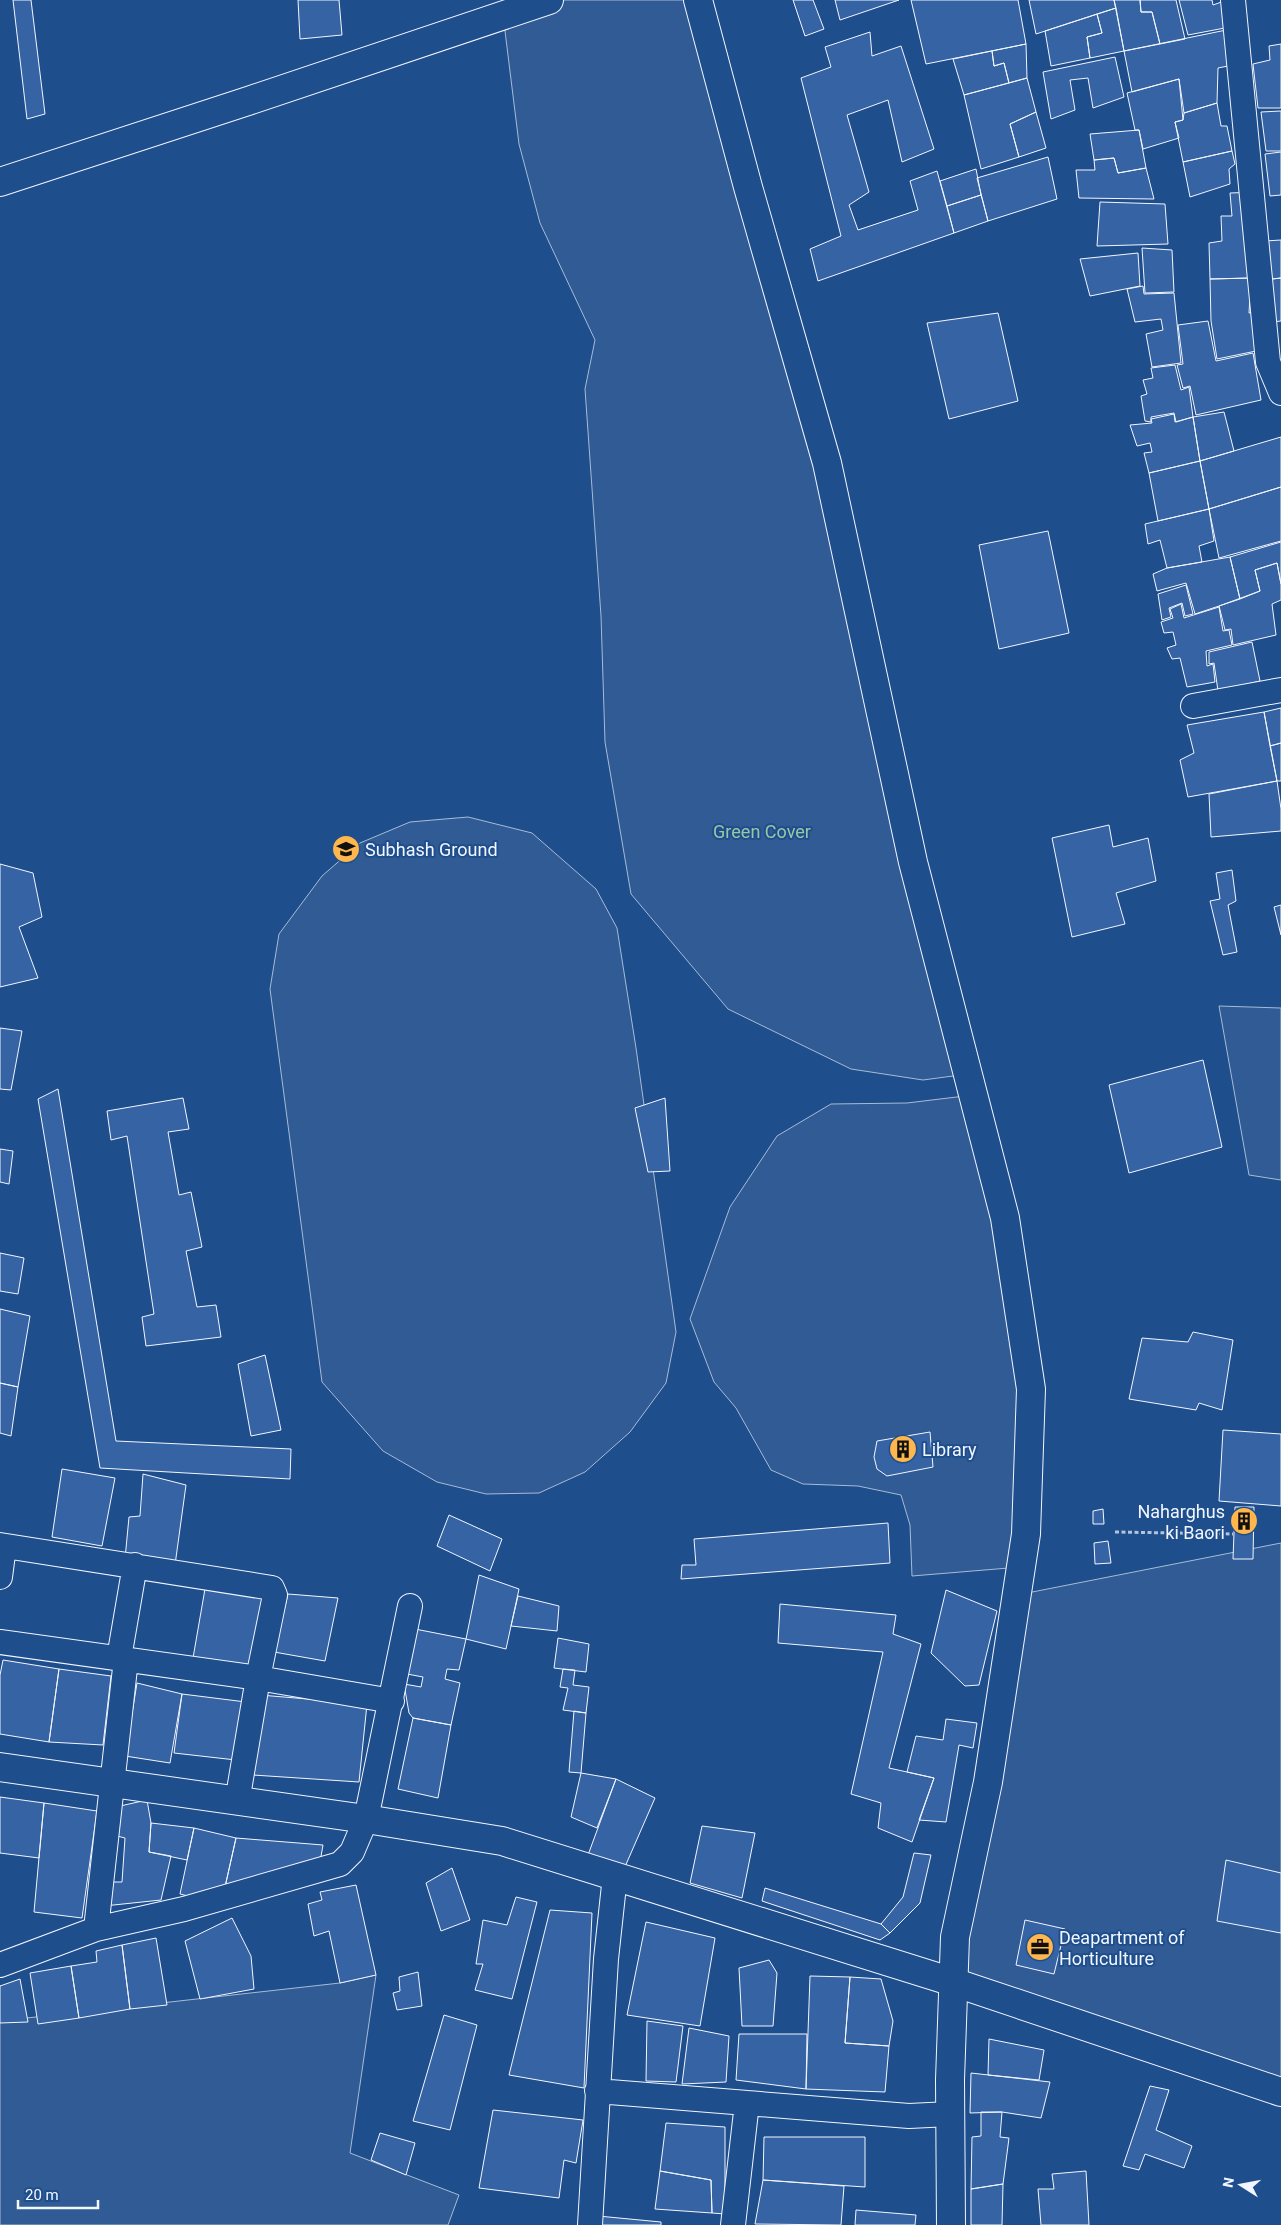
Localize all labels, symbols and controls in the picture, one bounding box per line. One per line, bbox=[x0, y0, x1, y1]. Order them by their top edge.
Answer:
park label: Green Cover bbox=[713, 821, 811, 842]
school or university icon: Subhash Ground bbox=[331, 834, 361, 864]
place label: Subhash Ground bbox=[365, 839, 498, 860]
building icon: Library bbox=[888, 1434, 918, 1464]
place label: Library bbox=[922, 1439, 977, 1460]
place label: Naharghus ki Baori bbox=[1137, 1501, 1225, 1543]
building icon: Naharghus ki Baori bbox=[1229, 1506, 1259, 1536]
place label: Deapartment of Horticulture bbox=[1059, 1927, 1185, 1969]
office icon: Deapartment of Horticulture bbox=[1025, 1932, 1055, 1962]
north arrow bbox=[1216, 2160, 1266, 2210]
text: N bbox=[1219, 2176, 1237, 2189]
scale bar bbox=[18, 2178, 98, 2210]
text: 20 m bbox=[25, 2186, 59, 2204]

